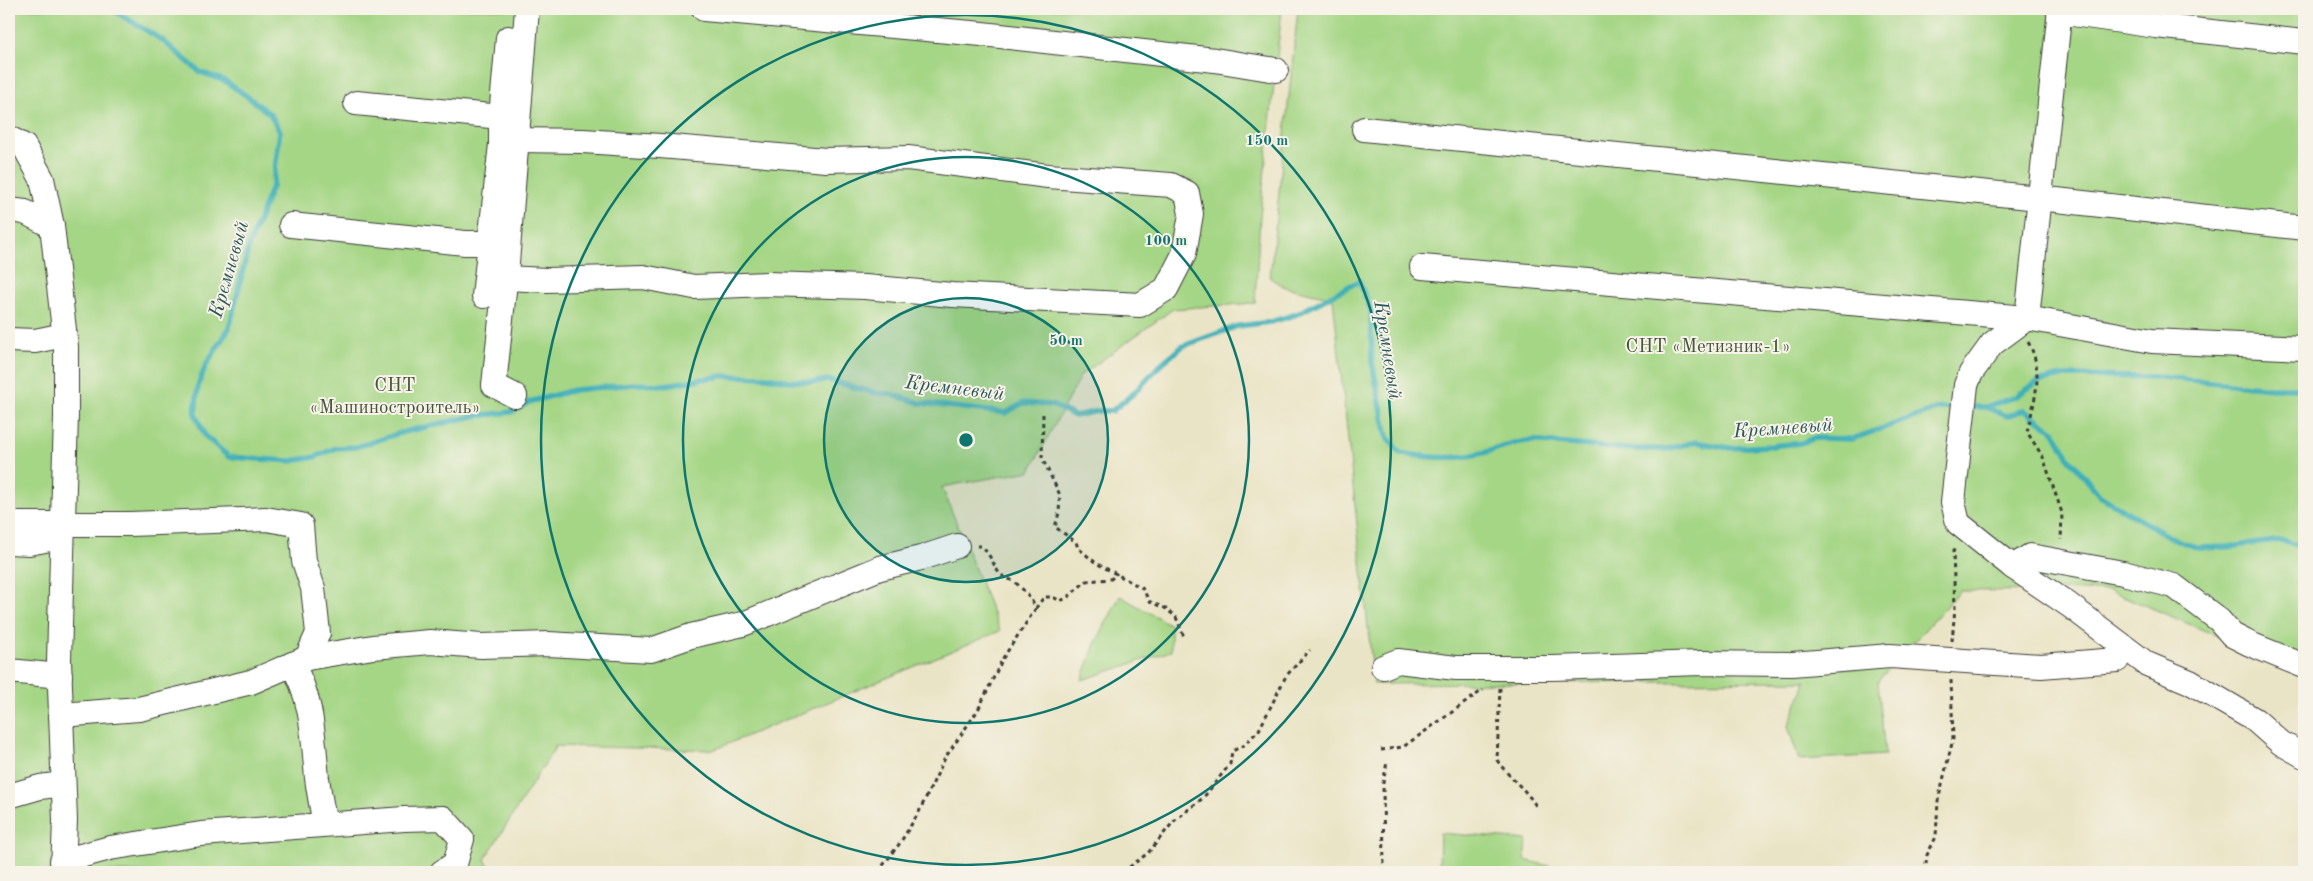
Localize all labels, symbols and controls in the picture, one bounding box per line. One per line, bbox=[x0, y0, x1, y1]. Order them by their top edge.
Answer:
text: 150 m bbox=[1246, 134, 1288, 149]
water label: Кремневый bbox=[206, 219, 253, 321]
text: 100 m bbox=[1145, 234, 1187, 249]
water label: Кремневый bbox=[1369, 299, 1405, 401]
text: 50 m bbox=[1049, 334, 1083, 349]
park label: СНТ «Метизник-1» bbox=[1625, 338, 1791, 357]
water label: Кремневый bbox=[903, 373, 1005, 405]
park label: СНТ «Машиностроитель» bbox=[310, 377, 480, 418]
water label: Кремневый bbox=[1732, 416, 1834, 443]
centre of rings bbox=[957, 431, 975, 449]

